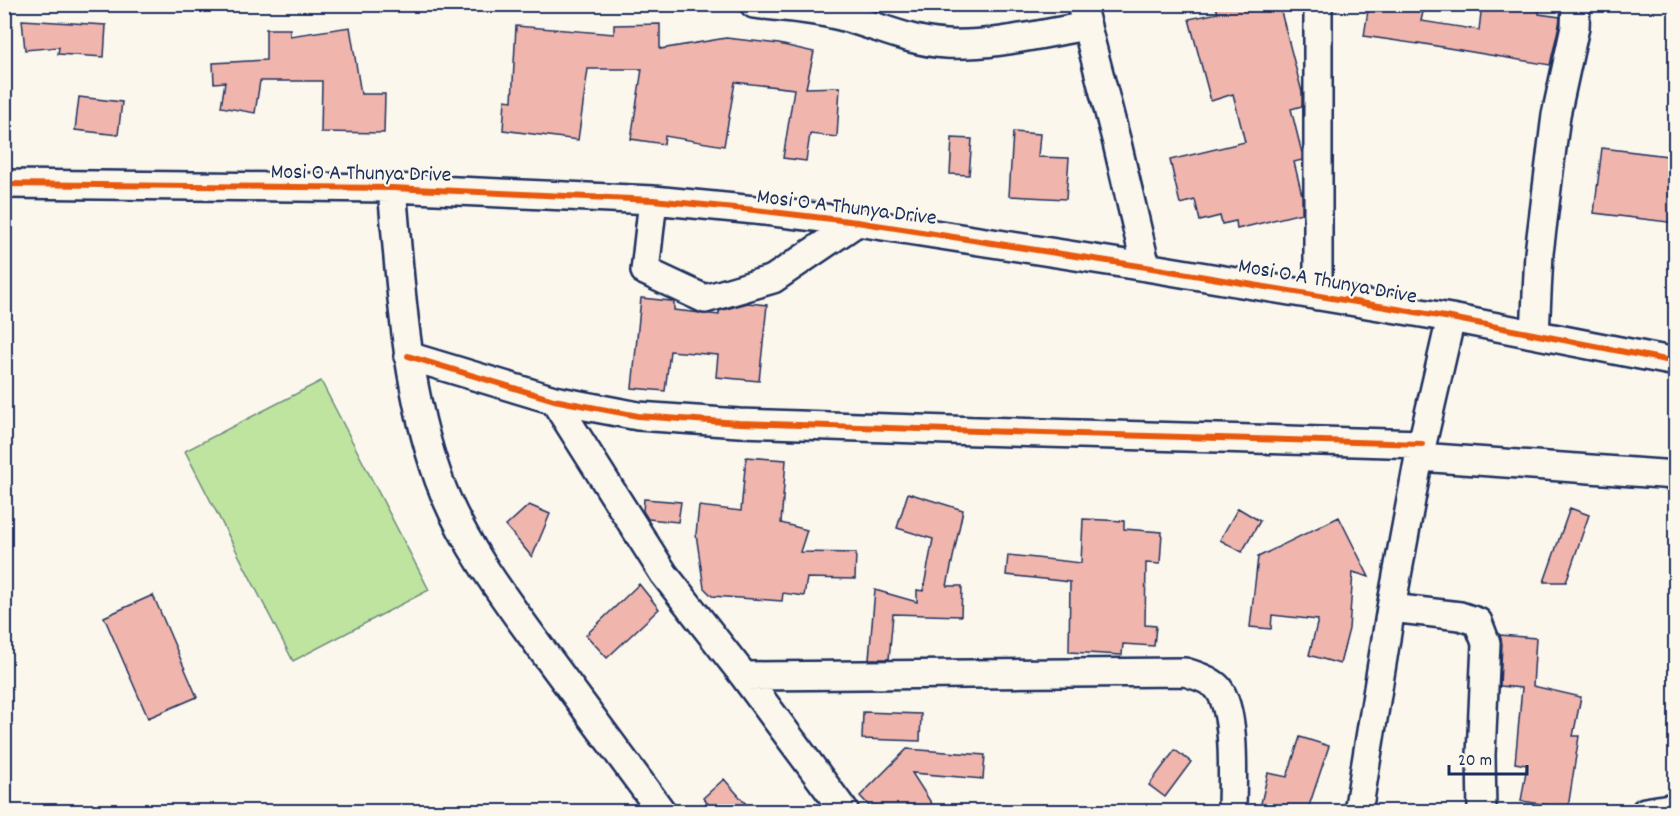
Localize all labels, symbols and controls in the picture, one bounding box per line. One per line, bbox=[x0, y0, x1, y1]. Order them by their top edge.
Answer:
street label: Mosi O A Thunya Drive bbox=[270, 157, 452, 192]
street label: Mosi O A Thunya Drive bbox=[755, 182, 938, 235]
street label: Mosi O A Thunya Drive bbox=[1236, 251, 1419, 313]
scale bar bbox=[1449, 738, 1527, 776]
text: 20 m bbox=[1458, 749, 1492, 774]

